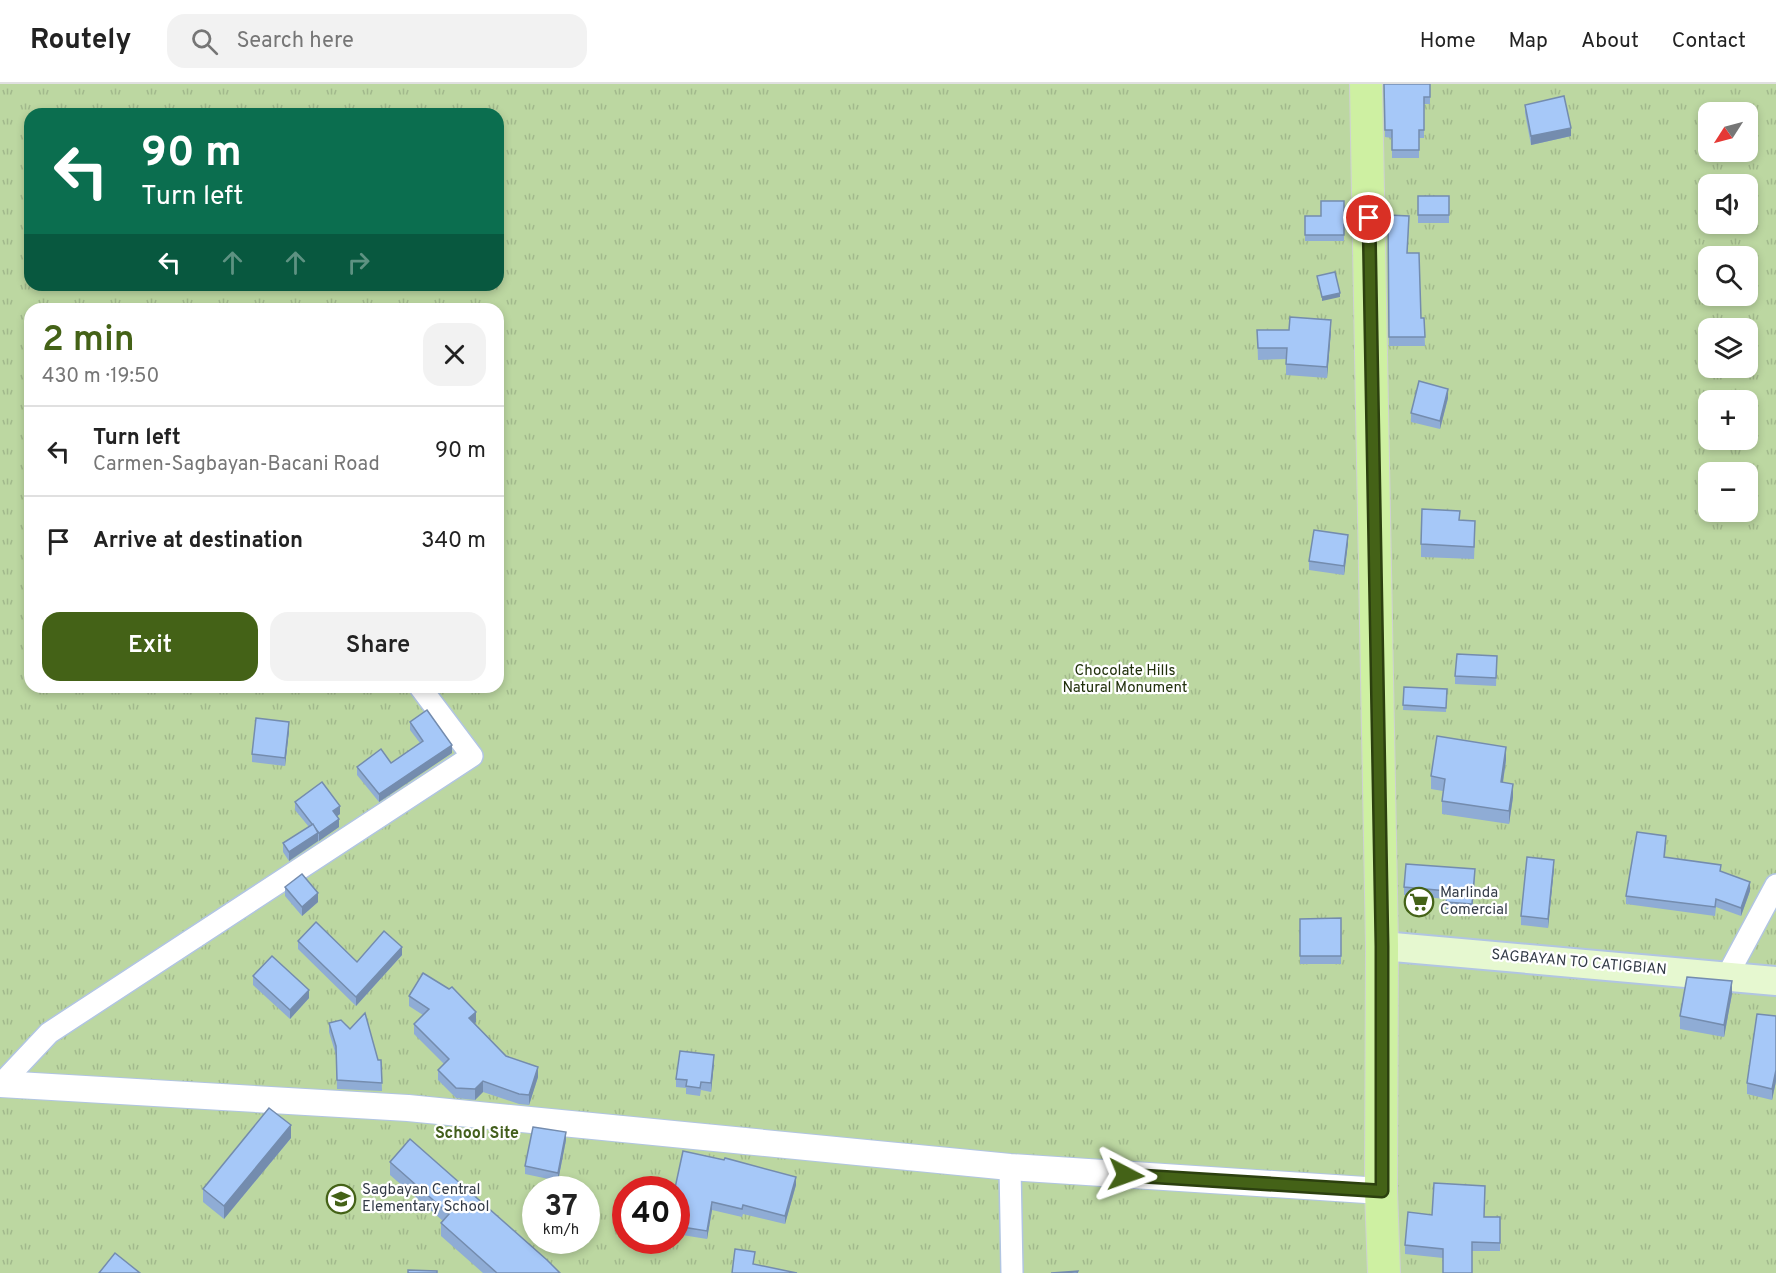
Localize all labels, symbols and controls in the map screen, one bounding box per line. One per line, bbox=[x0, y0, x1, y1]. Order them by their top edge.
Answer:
search box bbox=[167, 14, 587, 68]
text: Routely bbox=[30, 23, 131, 59]
icon: search bbox=[188, 25, 221, 58]
text: Search here bbox=[236, 28, 354, 55]
text: Home bbox=[1420, 28, 1476, 55]
text: Map bbox=[1509, 28, 1548, 55]
text: About bbox=[1581, 28, 1639, 55]
text: Contact bbox=[1672, 28, 1746, 55]
north arrow bbox=[1698, 102, 1758, 162]
map controls bbox=[1698, 102, 1758, 522]
text: 90 m bbox=[141, 128, 242, 181]
icon: left bbox=[42, 132, 120, 210]
button: sound bbox=[1698, 174, 1758, 234]
text: Turn left bbox=[141, 180, 243, 214]
pin bbox=[1343, 192, 1394, 243]
icon: arrive bbox=[1352, 201, 1385, 234]
icon: left bbox=[153, 246, 186, 279]
icon: ahead bbox=[216, 246, 249, 279]
icon: ahead bbox=[279, 246, 312, 279]
icon: right bbox=[342, 246, 375, 279]
button: search bbox=[1698, 246, 1758, 306]
text: 2 min bbox=[42, 318, 135, 364]
button: layers bbox=[1698, 318, 1758, 378]
button: close bbox=[423, 323, 486, 386]
text: 430 m · 19:50 bbox=[42, 364, 159, 390]
button: + bbox=[1698, 390, 1758, 450]
text: Turn left bbox=[93, 425, 181, 452]
icon: left bbox=[42, 435, 75, 468]
text: 90 m bbox=[435, 438, 486, 465]
text: Carmen-Sagbayan-Bacani Road bbox=[93, 452, 380, 478]
button: − bbox=[1698, 462, 1758, 522]
icon: arrive bbox=[42, 525, 75, 558]
text: Arrive at destination bbox=[93, 528, 303, 555]
text: 340 m bbox=[421, 528, 486, 555]
button: Exit bbox=[42, 612, 258, 681]
button: Share bbox=[270, 612, 486, 681]
park label: Chocolate Hills Natural Monument bbox=[1063, 662, 1187, 698]
place label: Marlinda Comercial bbox=[1440, 884, 1508, 920]
supermarket icon: Marlinda Comercial bbox=[1403, 886, 1435, 918]
street label: SAGBAYAN TO CATIGBIAN bbox=[1490, 946, 1668, 980]
district label: School Site bbox=[435, 1124, 519, 1144]
position arrow bbox=[1094, 1143, 1158, 1207]
speed limit sign: 40 bbox=[612, 1176, 690, 1254]
place label: Sagbayan Central Elementary School bbox=[362, 1181, 489, 1217]
school or university icon: Sagbayan Central Elementary School bbox=[325, 1183, 357, 1215]
text: 37 bbox=[544, 1189, 578, 1226]
text: km/h bbox=[543, 1221, 579, 1240]

